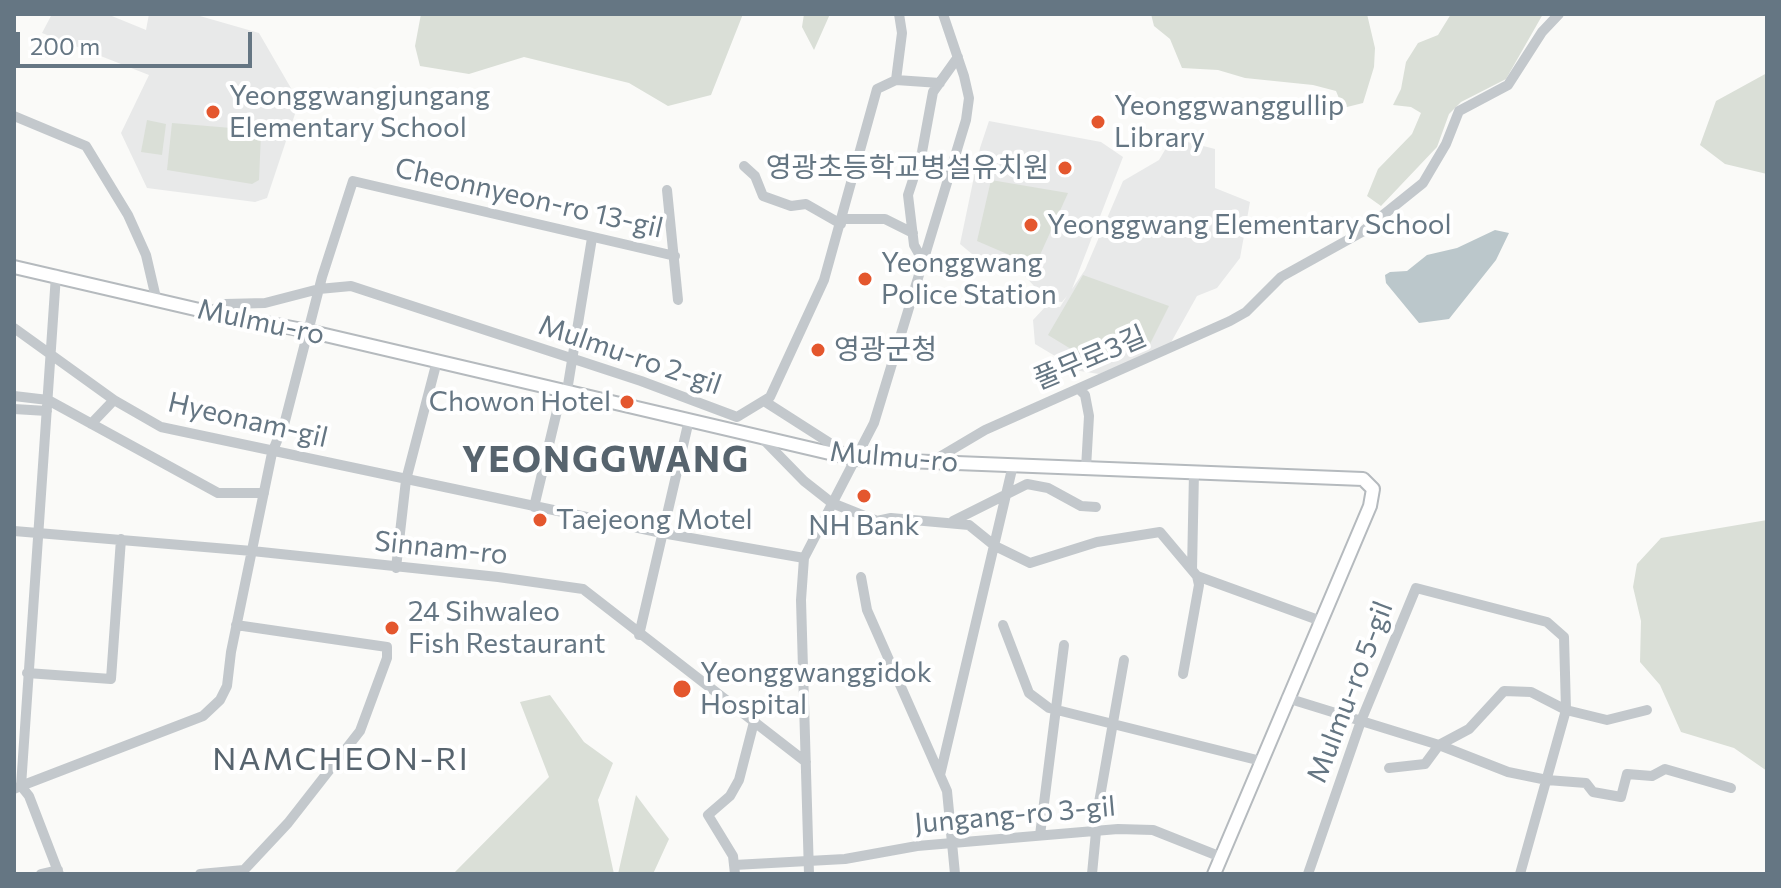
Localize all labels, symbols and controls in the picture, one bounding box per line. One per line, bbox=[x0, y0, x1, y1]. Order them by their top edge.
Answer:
scale bar bbox=[20, 16, 256, 66]
text: 200 m bbox=[30, 31, 100, 60]
place label: Yeonggwangjungang Elementary School bbox=[229, 79, 490, 145]
place label: Yeonggwanggullip Library bbox=[1114, 89, 1344, 155]
marker: Yeonggwangjungang Elementary School bbox=[204, 103, 222, 121]
marker: Yeonggwanggullip Library bbox=[1089, 113, 1107, 131]
street label: Cheonnyeon-ro 13-gil bbox=[392, 151, 666, 245]
place label: 영광초등학교병설유치원 bbox=[766, 151, 1049, 185]
marker: 영광초등학교병설유치원 bbox=[1056, 159, 1074, 177]
place label: Yeonggwang Elementary School bbox=[1047, 208, 1452, 242]
marker: Yeonggwang Elementary School bbox=[1022, 216, 1040, 234]
place label: Yeonggwang Police Station bbox=[881, 246, 1057, 312]
marker: Yeonggwang Police Station bbox=[856, 270, 874, 288]
street label: Mulmu-ro bbox=[195, 292, 327, 352]
street label: Mulmu-ro 2-gil bbox=[534, 308, 726, 402]
street label: 풀무로3길 bbox=[1029, 319, 1151, 397]
place label: 영광군청 bbox=[834, 333, 937, 367]
marker: 영광군청 bbox=[809, 341, 827, 359]
street label: Hyeonam-gil bbox=[165, 385, 331, 455]
place label: Chowon Hotel bbox=[429, 385, 611, 419]
marker: Chowon Hotel bbox=[618, 393, 636, 411]
street label: Mulmu-ro bbox=[828, 435, 960, 479]
district label: YEONGGWANG bbox=[462, 438, 750, 482]
marker: NH Bank bbox=[855, 487, 873, 505]
place label: Taejeong Motel bbox=[556, 503, 753, 537]
place label: NH Bank bbox=[808, 509, 920, 543]
marker: Taejeong Motel bbox=[531, 511, 549, 529]
street label: Sinnam-ro bbox=[373, 524, 509, 572]
place label: 24 Sihwaleo Fish Restaurant bbox=[408, 595, 606, 661]
street label: Mulmu-ro 5-gil bbox=[1300, 597, 1400, 787]
marker: 24 Sihwaleo Fish Restaurant bbox=[383, 619, 401, 637]
place label: Yeonggwanggidok Hospital bbox=[700, 656, 932, 722]
marker: Yeonggwanggidok Hospital bbox=[671, 678, 693, 700]
district label: NAMCHEON-RI bbox=[212, 740, 470, 778]
street label: Jungang-ro 3-gil bbox=[913, 789, 1117, 841]

